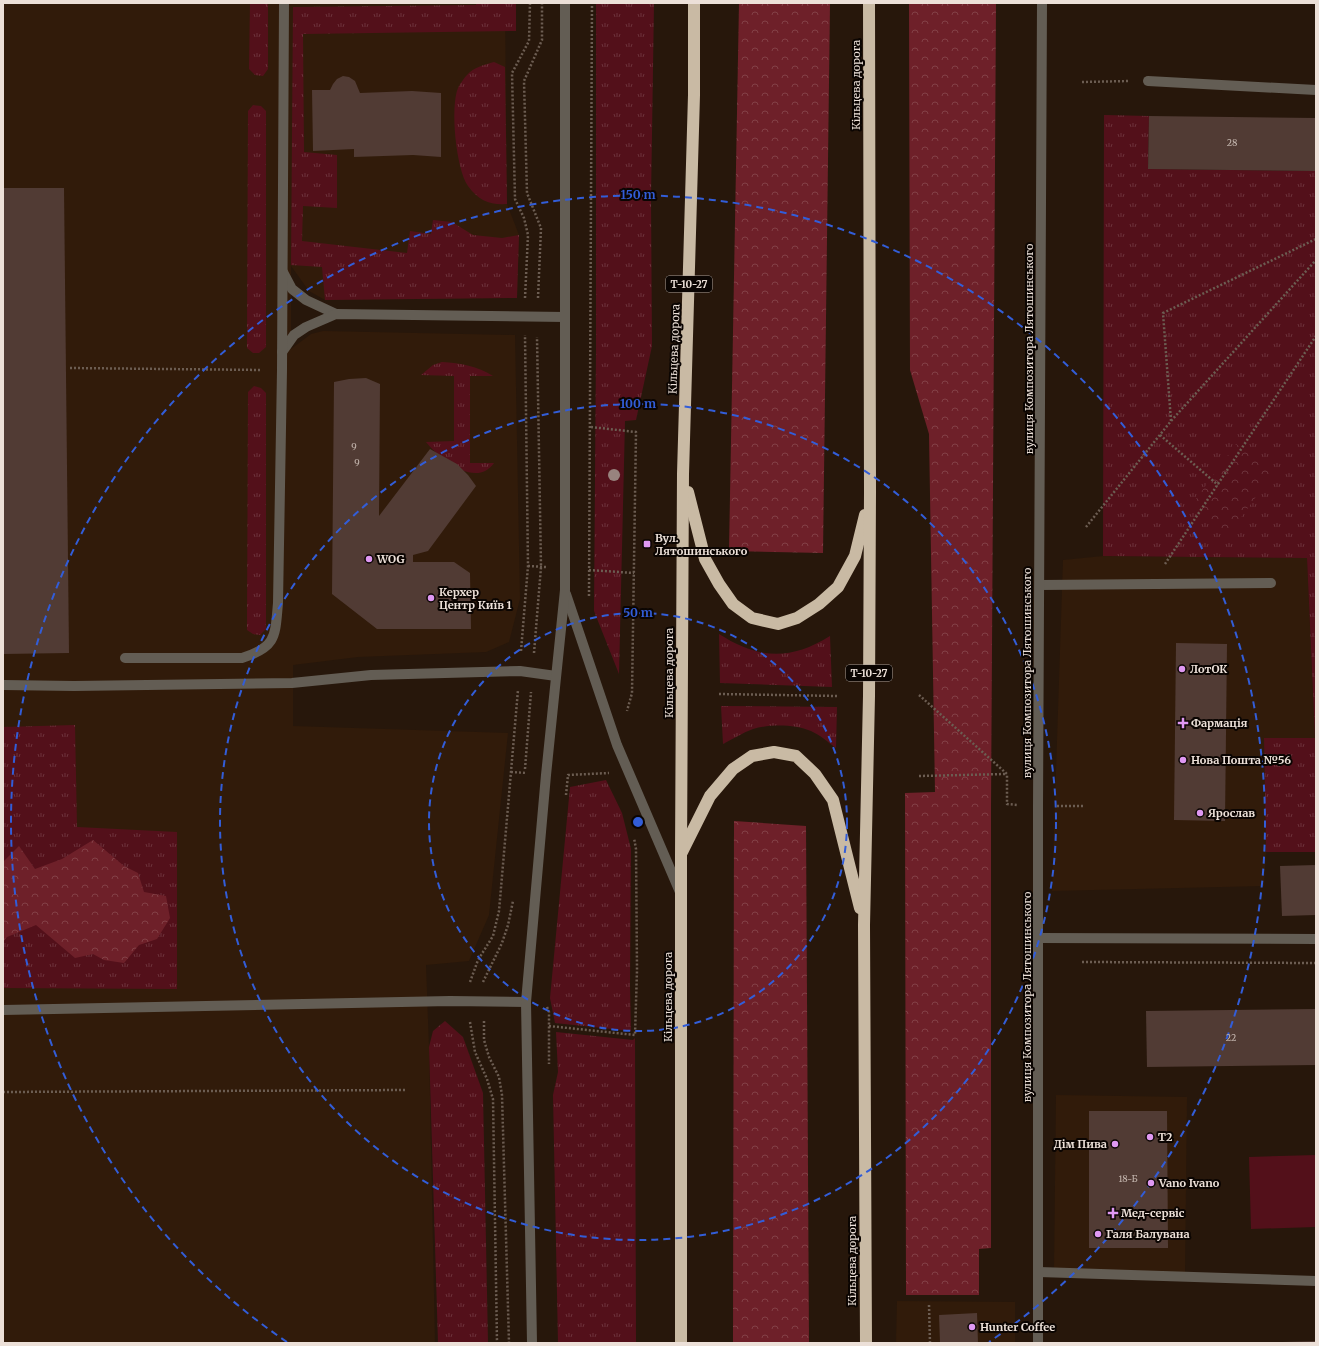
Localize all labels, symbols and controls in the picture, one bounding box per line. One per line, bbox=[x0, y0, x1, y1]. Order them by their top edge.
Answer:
street label: Кільцева дорога bbox=[849, 40, 863, 130]
house number: 28 bbox=[1227, 137, 1237, 148]
text: 150 m bbox=[621, 187, 656, 202]
street label: вулиця Композитора Лятошинського bbox=[1022, 243, 1036, 454]
road number: Т-10-27 bbox=[666, 276, 712, 292]
street label: Кільцева дорога bbox=[665, 304, 683, 394]
text: 100 m bbox=[620, 396, 656, 411]
house number: 9 bbox=[351, 441, 357, 452]
house number: 9 bbox=[354, 457, 360, 468]
place label: Вул. Лятошинського bbox=[655, 531, 748, 558]
marker: Вул. Лятошинського bbox=[642, 539, 652, 549]
place label: WOG bbox=[376, 552, 405, 566]
marker: WOG bbox=[364, 554, 374, 564]
street label: вулиця Композитора Лятошинського bbox=[1020, 567, 1034, 778]
place label: Керхер Центр Київ 1 bbox=[439, 585, 512, 612]
marker: Керхер Центр Київ 1 bbox=[426, 593, 436, 603]
text: 50 m bbox=[623, 605, 653, 620]
street label: Кільцева дорога bbox=[662, 628, 676, 718]
place label: ЛотОК bbox=[1190, 662, 1228, 676]
marker: ЛотОК bbox=[1177, 664, 1187, 674]
road number: Т-10-27 bbox=[846, 665, 892, 681]
place label: Фармація bbox=[1191, 716, 1248, 730]
marker: Фармація bbox=[1178, 718, 1188, 728]
place label: Нова Пошта №56 bbox=[1191, 753, 1291, 767]
marker: Нова Пошта №56 bbox=[1178, 755, 1188, 765]
place label: Ярослав bbox=[1208, 806, 1255, 820]
marker: Ярослав bbox=[1195, 808, 1205, 818]
centre of rings bbox=[631, 815, 645, 829]
street label: вулиця Композитора Лятошинського bbox=[1020, 891, 1034, 1102]
street label: Кільцева дорога bbox=[661, 952, 675, 1042]
house number: 22 bbox=[1226, 1032, 1236, 1043]
place label: T2 bbox=[1158, 1130, 1173, 1144]
marker: T2 bbox=[1145, 1132, 1155, 1142]
place label: Дім Пива bbox=[1054, 1137, 1107, 1151]
marker: Дім Пива bbox=[1110, 1139, 1120, 1149]
house number: 18-Б bbox=[1118, 1173, 1138, 1184]
place label: Vano Ivano bbox=[1158, 1176, 1220, 1190]
marker: Vano Ivano bbox=[1146, 1178, 1156, 1188]
place label: Мед-сервіс bbox=[1121, 1206, 1185, 1220]
marker: Мед-сервіс bbox=[1108, 1208, 1118, 1218]
street label: Кільцева дорога bbox=[845, 1216, 859, 1306]
place label: Галя Балувана bbox=[1106, 1227, 1190, 1241]
marker: Галя Балувана bbox=[1093, 1229, 1103, 1239]
place label: Hunter Coffee bbox=[980, 1320, 1055, 1334]
marker: Hunter Coffee bbox=[967, 1322, 977, 1332]

